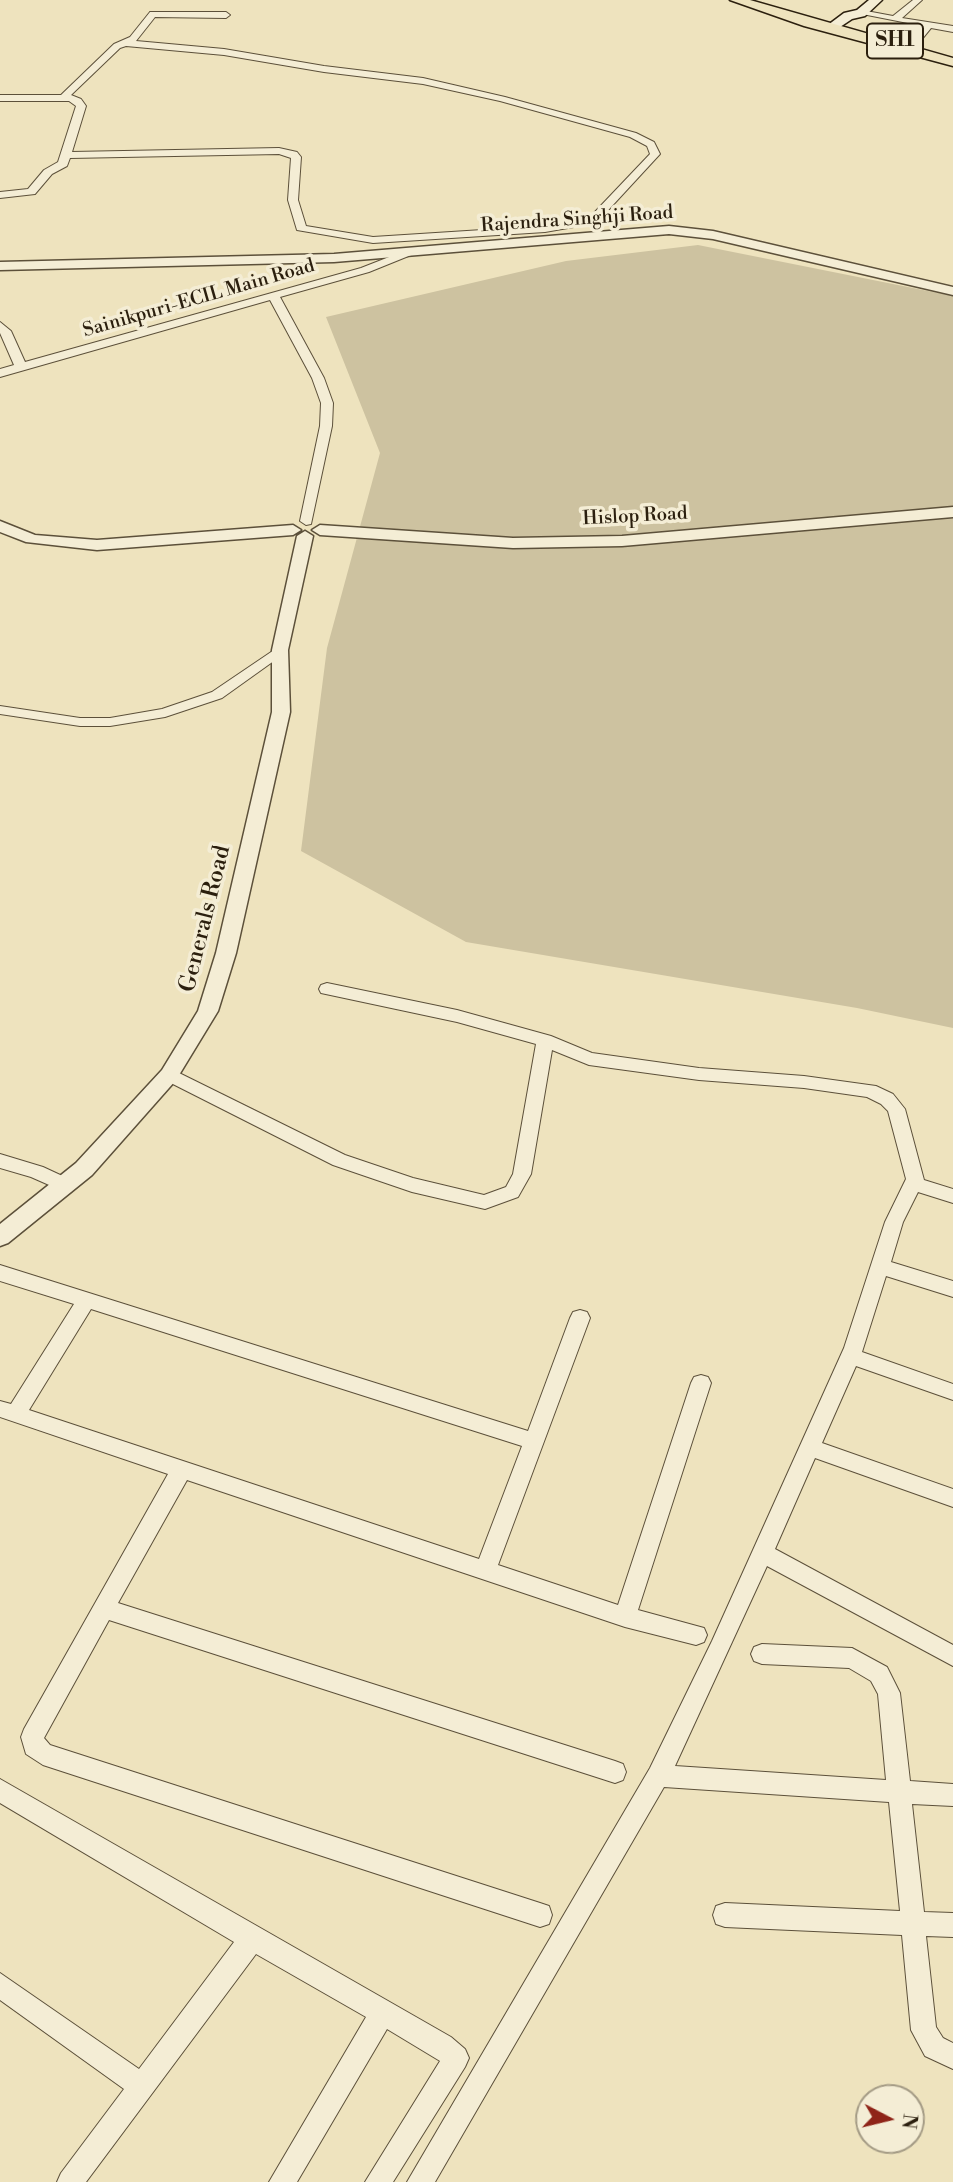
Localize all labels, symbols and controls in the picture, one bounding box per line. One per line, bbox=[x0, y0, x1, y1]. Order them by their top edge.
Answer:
road number: SH1 bbox=[867, 23, 923, 58]
street label: Rajendra Singhji Road bbox=[480, 202, 674, 238]
street label: Sainikpuri-ECIL Main Road bbox=[80, 255, 318, 343]
street label: Hislop Road bbox=[582, 503, 688, 531]
street label: Generals Road bbox=[174, 843, 238, 995]
north arrow bbox=[855, 2084, 925, 2154]
text: N bbox=[896, 2112, 922, 2130]

